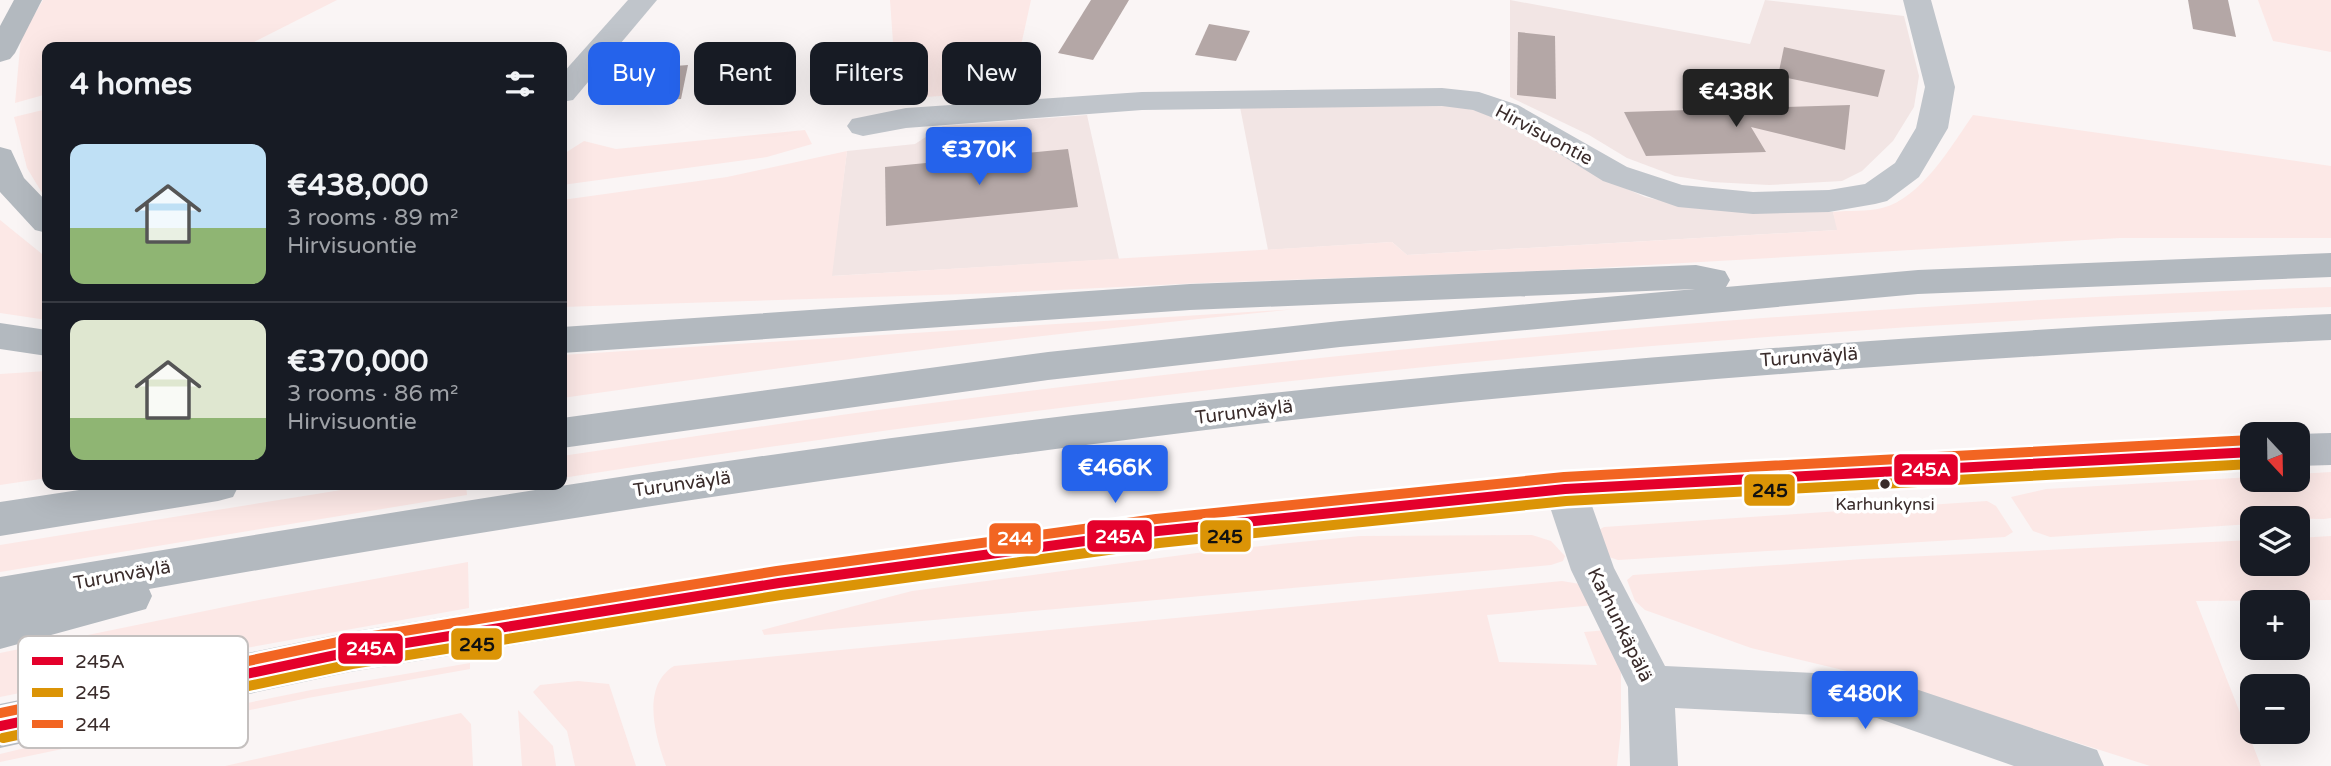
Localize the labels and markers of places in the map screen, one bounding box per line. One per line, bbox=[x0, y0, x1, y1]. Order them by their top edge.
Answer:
pin: €438K bbox=[1687, 69, 1785, 129]
pin: €370K bbox=[930, 128, 1028, 187]
pin: €466K bbox=[1066, 446, 1164, 505]
marker: Karhunkynsi bbox=[1878, 477, 1892, 491]
place label: Karhunkynsi bbox=[1835, 494, 1935, 515]
pin: €480K bbox=[1816, 672, 1914, 731]

